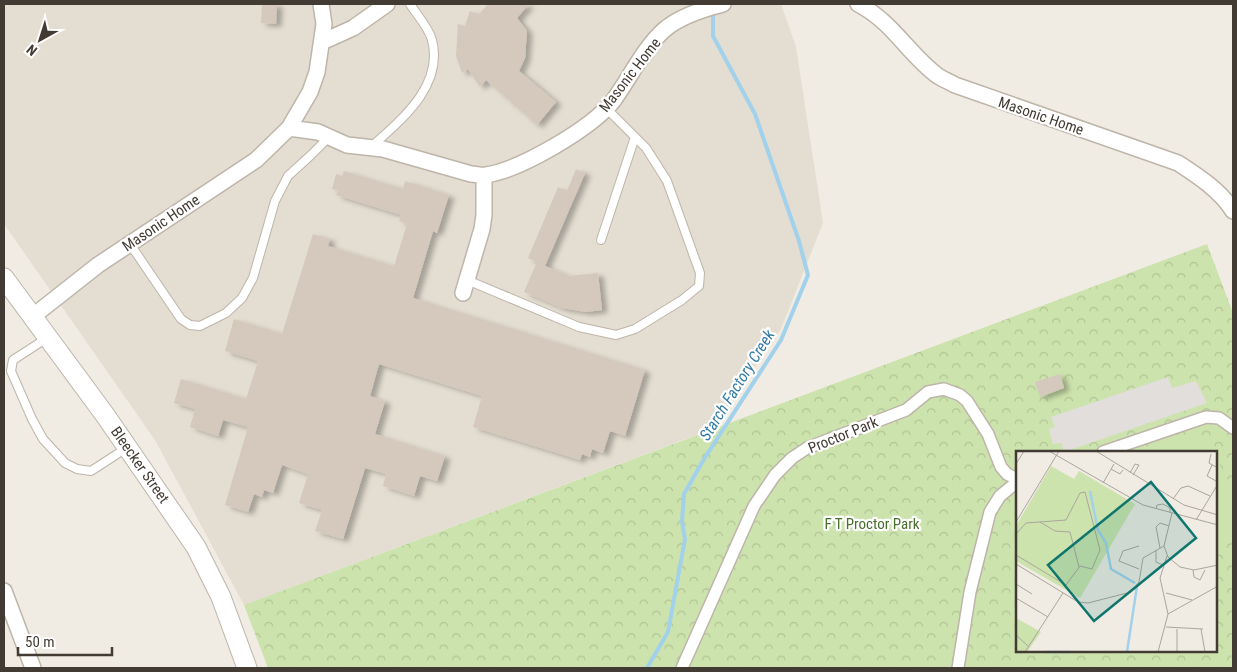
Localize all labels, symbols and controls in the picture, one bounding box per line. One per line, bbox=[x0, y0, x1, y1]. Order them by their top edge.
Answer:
north arrow bbox=[15, 15, 65, 65]
street label: Masonic Home bbox=[595, 34, 665, 116]
text: N bbox=[23, 41, 40, 59]
street label: Masonic Home bbox=[996, 93, 1086, 139]
street label: Masonic Home bbox=[119, 191, 203, 255]
water label: Starch Factory Creek bbox=[695, 325, 779, 444]
street label: Proctor Park bbox=[805, 413, 881, 457]
street label: Bleecker Street bbox=[107, 423, 173, 507]
inset map bbox=[1016, 451, 1217, 652]
park label: F T Proctor Park bbox=[824, 515, 920, 533]
scale bar bbox=[18, 624, 111, 656]
text: 50 m bbox=[25, 633, 55, 651]

